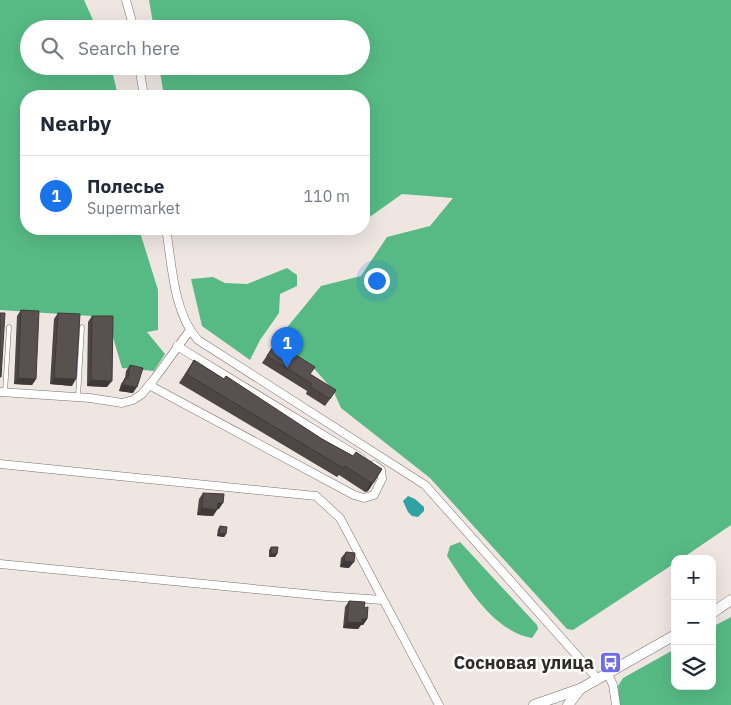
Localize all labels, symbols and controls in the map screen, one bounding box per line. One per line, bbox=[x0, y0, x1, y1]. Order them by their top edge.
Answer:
search box bbox=[20, 20, 370, 75]
icon: search bbox=[38, 34, 66, 62]
text: Search here bbox=[78, 36, 180, 60]
text: Nearby bbox=[40, 109, 111, 137]
text: Полесье bbox=[87, 174, 164, 198]
text: 1 bbox=[51, 186, 61, 206]
text: 110 m bbox=[303, 186, 350, 206]
text: Supermarket bbox=[87, 198, 180, 218]
your location bbox=[364, 268, 390, 294]
pin: 1 bbox=[271, 327, 303, 368]
map controls bbox=[671, 555, 716, 690]
button: + bbox=[671, 555, 716, 600]
button: − bbox=[671, 600, 716, 645]
button: layers bbox=[671, 645, 716, 690]
place label: Сосновая улица bbox=[454, 651, 594, 674]
bus stop icon: Сосновая улица bbox=[598, 651, 622, 675]

